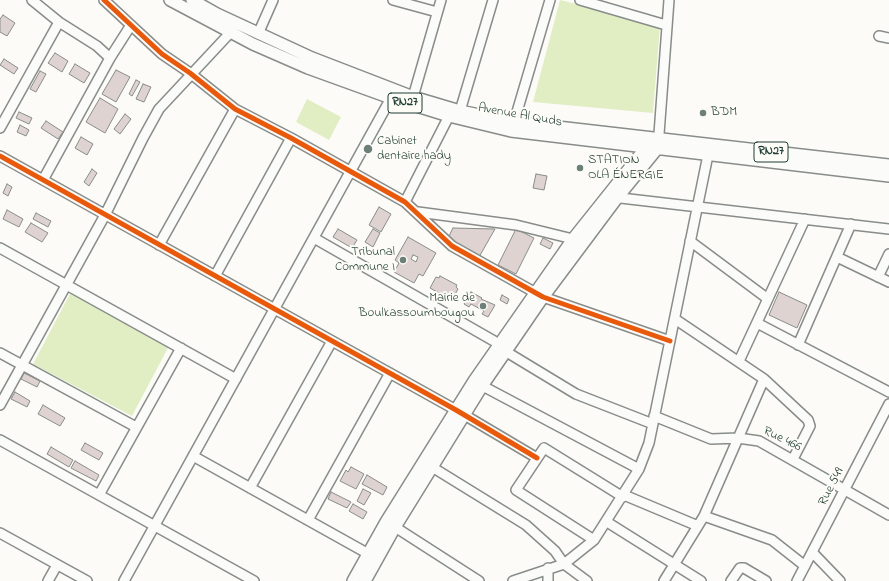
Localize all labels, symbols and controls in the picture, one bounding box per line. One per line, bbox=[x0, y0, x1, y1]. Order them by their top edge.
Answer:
road number: RN27 bbox=[388, 93, 422, 113]
street label: Avenue Al Quds bbox=[477, 101, 563, 131]
place label: BDM bbox=[711, 105, 737, 121]
marker: BDM bbox=[698, 108, 708, 118]
place label: Cabinet dentaire hady bbox=[377, 134, 451, 165]
road number: RN27 bbox=[754, 142, 788, 162]
marker: Cabinet dentaire hady bbox=[362, 143, 374, 155]
place label: STATION OLA ÉNERGIE bbox=[588, 153, 664, 184]
marker: STATION OLA ÉNERGIE bbox=[575, 163, 585, 173]
place label: Tribunal Commune I bbox=[335, 245, 395, 276]
marker: Tribunal Commune I bbox=[398, 255, 408, 265]
place label: Mairie de Boulkassoumbougou bbox=[359, 291, 475, 322]
marker: Mairie de Boulkassoumbougou bbox=[478, 301, 488, 311]
street label: Rue 466 bbox=[760, 424, 804, 456]
street label: Rue 549 bbox=[816, 465, 848, 509]

